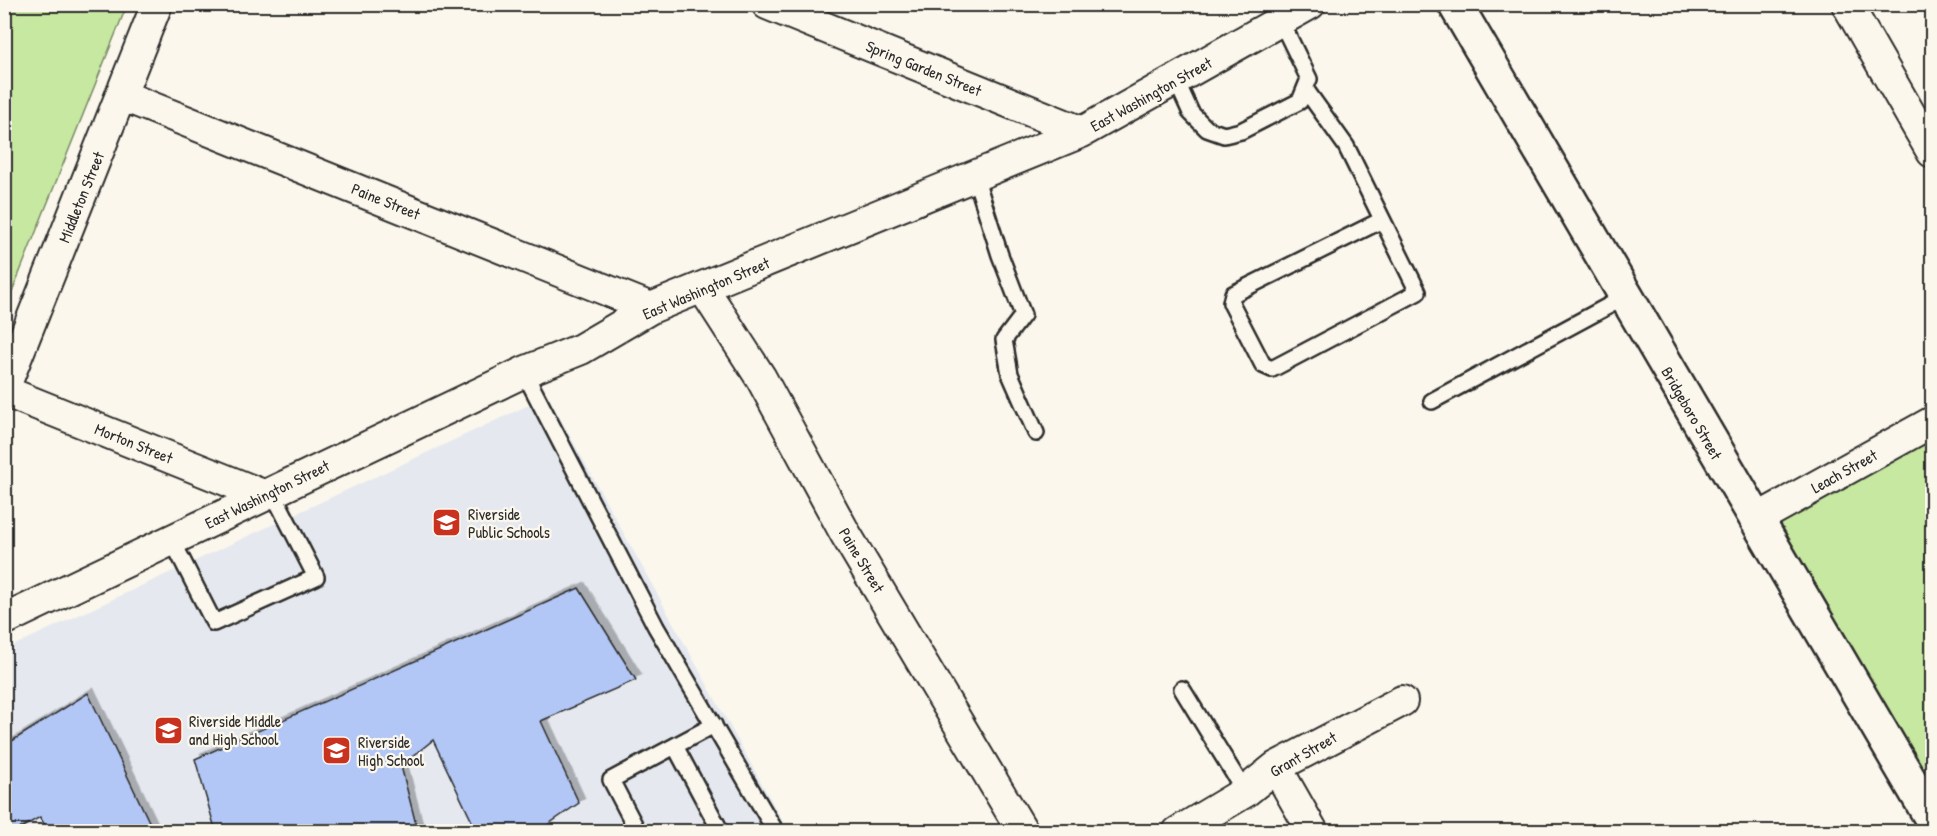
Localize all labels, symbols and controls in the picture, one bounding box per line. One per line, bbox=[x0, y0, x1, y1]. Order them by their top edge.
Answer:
street label: Spring Garden Street bbox=[863, 35, 986, 101]
street label: East Washington Street bbox=[1086, 51, 1216, 137]
street label: Middleton Street bbox=[53, 148, 109, 246]
street label: Paine Street bbox=[348, 177, 424, 225]
street label: East Washington Street bbox=[639, 251, 773, 325]
street label: Bridgeboro Street bbox=[1656, 362, 1728, 464]
street label: Morton Street bbox=[92, 417, 177, 469]
street label: Leach Street bbox=[1807, 444, 1881, 498]
street label: East Washington Street bbox=[201, 454, 333, 534]
place label: Riverside Public Schools bbox=[468, 503, 550, 543]
school or university icon: Riverside Public Schools bbox=[431, 507, 463, 539]
street label: Paine Street bbox=[834, 523, 890, 597]
place label: Riverside Middle and High School bbox=[189, 710, 282, 750]
school or university icon: Riverside Middle and High School bbox=[152, 714, 184, 746]
street label: Grant Street bbox=[1266, 726, 1341, 782]
place label: Riverside High School bbox=[358, 731, 425, 771]
school or university icon: Riverside High School bbox=[321, 735, 353, 767]

